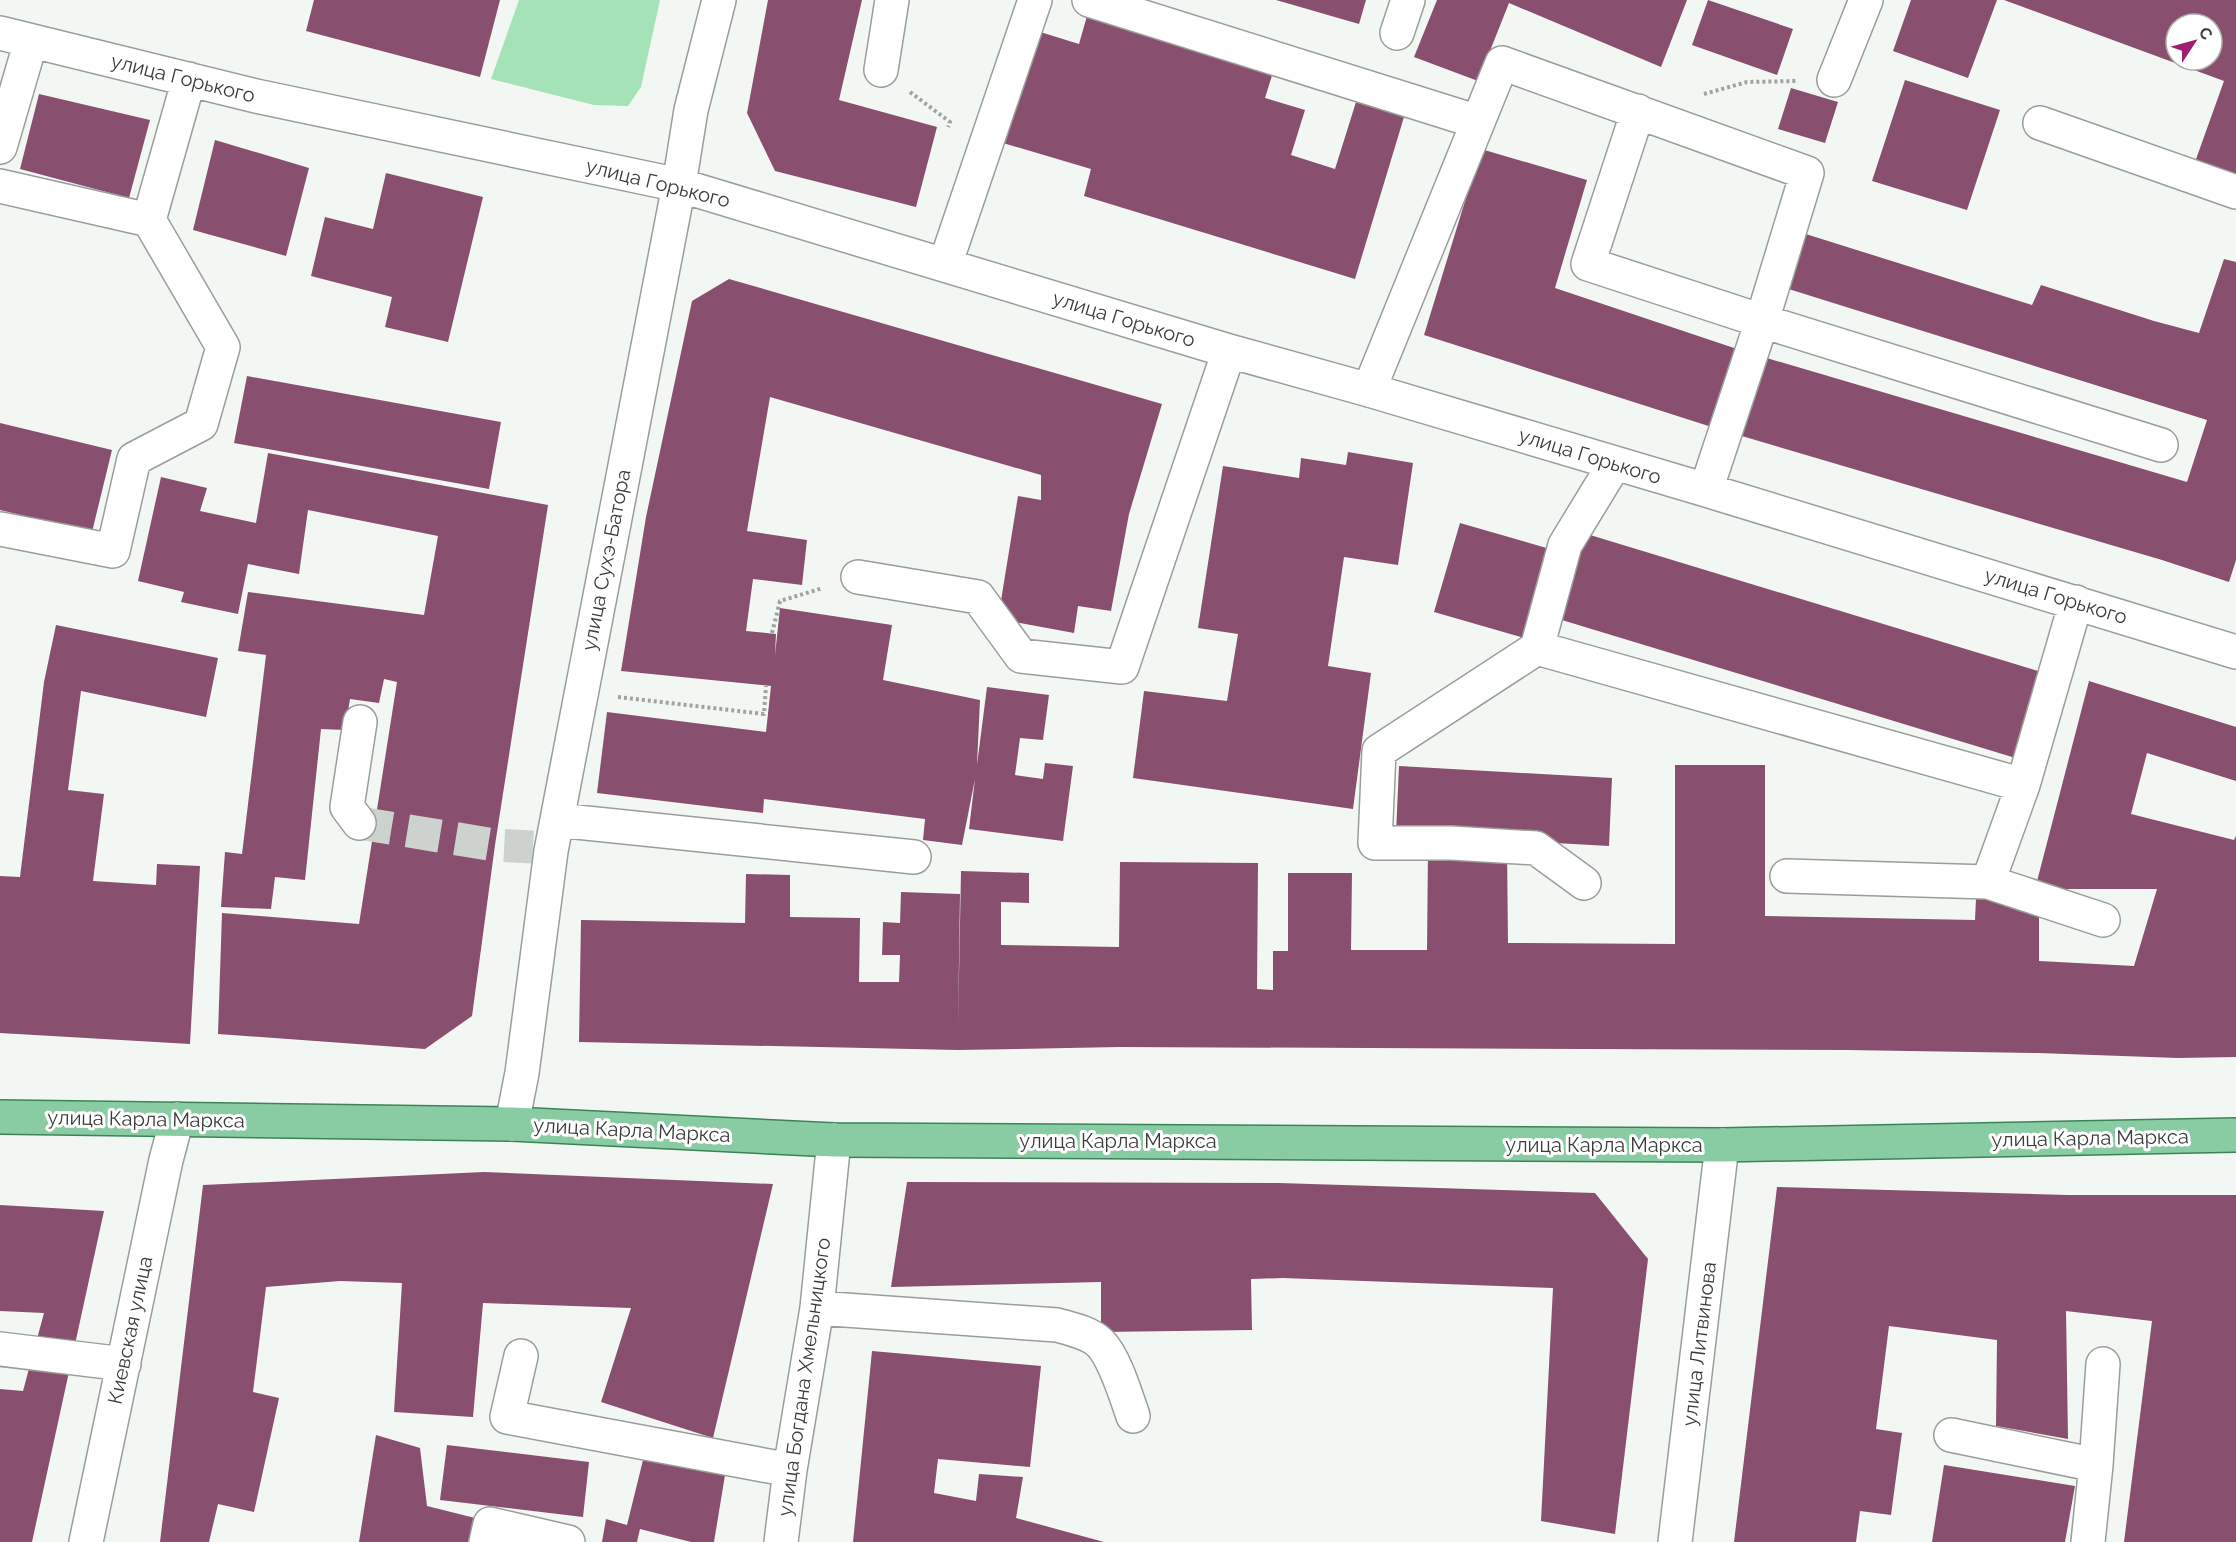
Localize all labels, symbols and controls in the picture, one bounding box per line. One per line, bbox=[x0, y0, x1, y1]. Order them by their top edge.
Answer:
north arrow bbox=[2164, 12, 2224, 72]
text: С bbox=[2195, 23, 2217, 44]
street label: улица Горького bbox=[108, 48, 258, 108]
street label: улица Горького bbox=[583, 153, 733, 213]
street label: улица Горького bbox=[1050, 286, 1198, 352]
street label: улица Горького bbox=[1516, 423, 1664, 489]
street label: улица Сухэ-Батора bbox=[577, 467, 635, 653]
street label: улица Горького bbox=[1982, 563, 2130, 629]
street label: улица Карла Маркса bbox=[47, 1105, 245, 1133]
street label: улица Карла Маркса bbox=[533, 1113, 731, 1147]
street label: улица Карла Маркса bbox=[1991, 1124, 2189, 1152]
street label: улица Карла Маркса bbox=[1019, 1129, 1217, 1153]
street label: улица Карла Маркса bbox=[1505, 1133, 1703, 1157]
street label: улица Богдана Хмельницкого bbox=[773, 1236, 835, 1518]
street label: Киевская улица bbox=[103, 1254, 157, 1406]
street label: улица Литвинова bbox=[1677, 1260, 1721, 1428]

